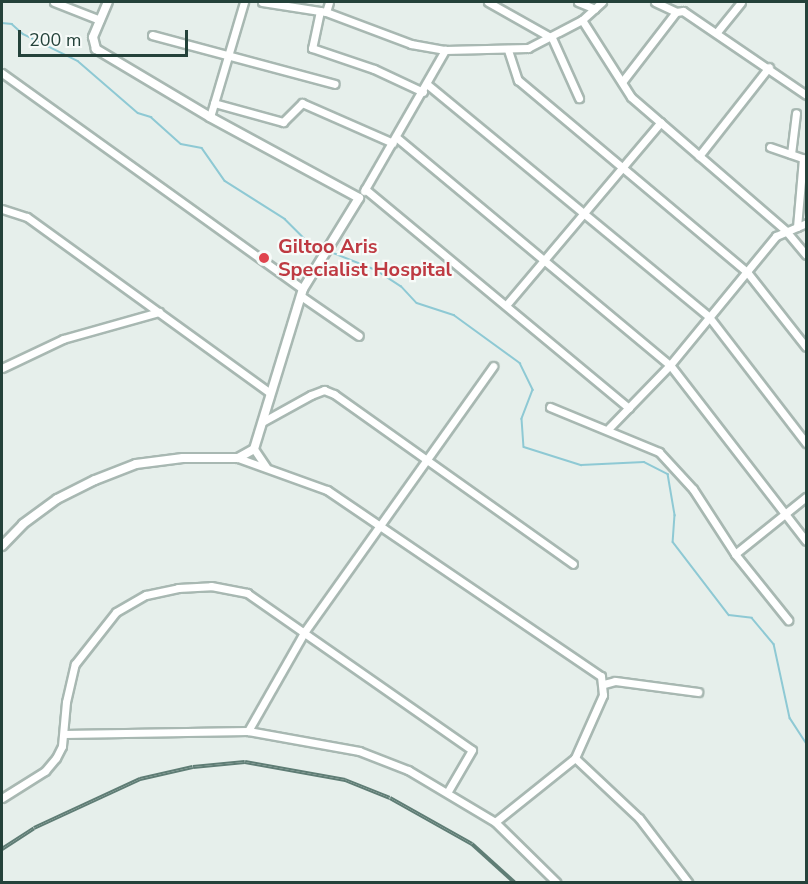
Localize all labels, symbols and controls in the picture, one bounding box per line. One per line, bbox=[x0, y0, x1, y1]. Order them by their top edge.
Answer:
scale bar bbox=[21, 18, 190, 56]
text: 200 m bbox=[29, 28, 81, 52]
place label: Giltoo Aris Specialist Hospital bbox=[278, 234, 452, 281]
marker: Giltoo Aris Specialist Hospital bbox=[255, 249, 273, 267]

